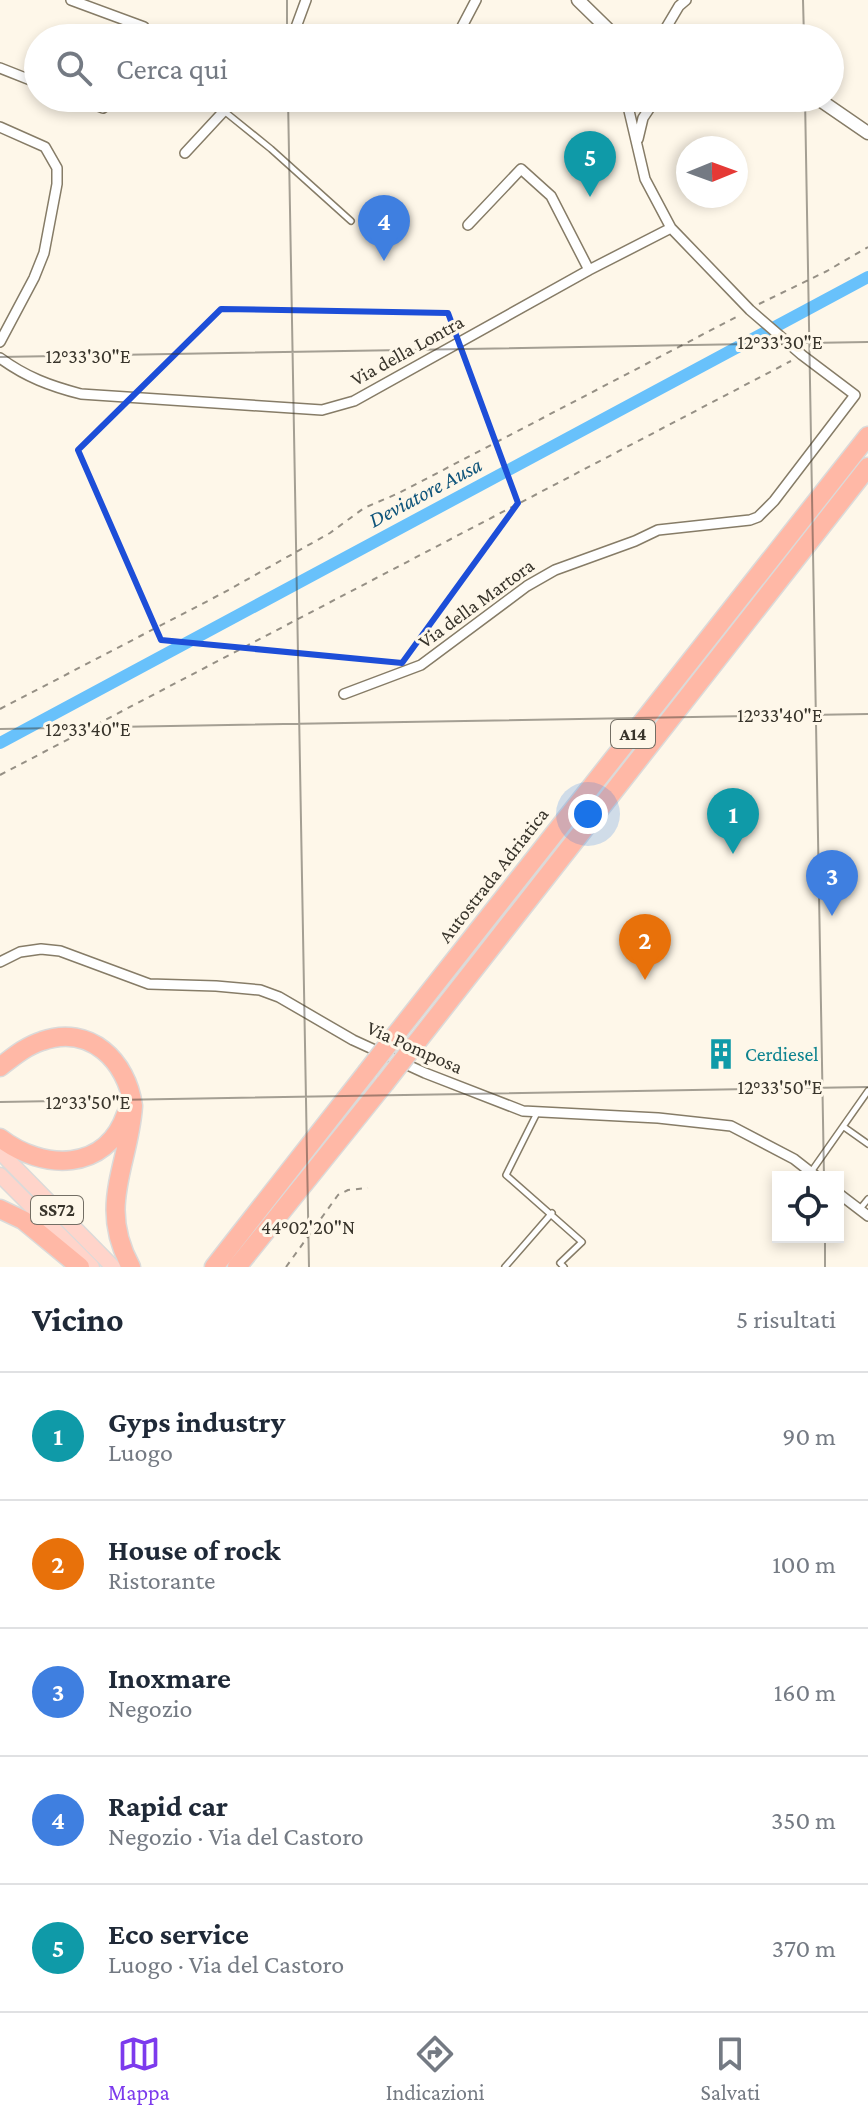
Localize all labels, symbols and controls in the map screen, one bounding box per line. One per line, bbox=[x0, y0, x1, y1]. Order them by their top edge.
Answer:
search box bbox=[24, 24, 844, 112]
icon: search bbox=[52, 46, 96, 90]
text: Cerca qui bbox=[116, 52, 228, 85]
pin: 5 bbox=[564, 131, 616, 197]
north arrow bbox=[676, 136, 748, 208]
pin: 4 bbox=[358, 195, 410, 261]
street label: Via della Lontra bbox=[347, 310, 467, 390]
text: 12°33'30"E bbox=[737, 331, 823, 353]
text: 12°33'30"E bbox=[45, 345, 131, 367]
water label: Deviatore Ausa bbox=[364, 452, 486, 532]
street label: Via della Martora bbox=[414, 554, 538, 652]
text: 12°33'40"E bbox=[737, 704, 823, 726]
text: 12°33'40"E bbox=[45, 718, 131, 740]
road number: A14 bbox=[611, 720, 655, 748]
pin: 1 bbox=[707, 788, 759, 854]
your location bbox=[568, 794, 608, 834]
street label: Autostrada Adriatica bbox=[434, 803, 552, 947]
pin: 3 bbox=[806, 850, 858, 916]
pin: 2 bbox=[619, 914, 671, 980]
street label: Via Pomposa bbox=[363, 1016, 466, 1079]
building icon: Cerdiesel bbox=[704, 1037, 738, 1071]
place label: Cerdiesel bbox=[745, 1043, 819, 1065]
text: 12°33'50"E bbox=[738, 1076, 823, 1098]
text: 12°33'50"E bbox=[46, 1091, 131, 1113]
map controls bbox=[772, 1171, 844, 1243]
button: locate bbox=[772, 1171, 844, 1243]
road number: SS72 bbox=[31, 1196, 83, 1224]
text: 44°02'20"N bbox=[261, 1216, 355, 1238]
text: Vicino bbox=[32, 1301, 124, 1338]
text: 5 risultati bbox=[736, 1305, 836, 1334]
text: Gyps industry bbox=[108, 1405, 285, 1438]
text: 1 bbox=[53, 1422, 63, 1451]
text: 90 m bbox=[782, 1422, 836, 1451]
text: Luogo bbox=[108, 1438, 173, 1467]
text: House of rock bbox=[108, 1533, 281, 1566]
text: 2 bbox=[51, 1550, 65, 1579]
text: 100 m bbox=[772, 1550, 836, 1579]
text: Ristorante bbox=[108, 1566, 215, 1595]
text: Inoxmare bbox=[108, 1661, 231, 1694]
text: 3 bbox=[52, 1678, 64, 1707]
text: 160 m bbox=[774, 1678, 836, 1707]
text: Negozio bbox=[108, 1694, 192, 1723]
text: Rapid car bbox=[108, 1789, 228, 1822]
text: 4 bbox=[51, 1806, 65, 1835]
text: 350 m bbox=[771, 1806, 836, 1835]
text: Negozio · Via del Castoro bbox=[108, 1822, 364, 1851]
text: Eco service bbox=[108, 1917, 249, 1950]
text: 5 bbox=[52, 1934, 64, 1963]
text: 370 m bbox=[772, 1934, 836, 1963]
text: Luogo · Via del Castoro bbox=[108, 1950, 344, 1979]
tab: Mappa bbox=[108, 2032, 170, 2105]
tab: Indicazioni bbox=[386, 2032, 484, 2105]
tab: Salvati bbox=[700, 2032, 760, 2105]

